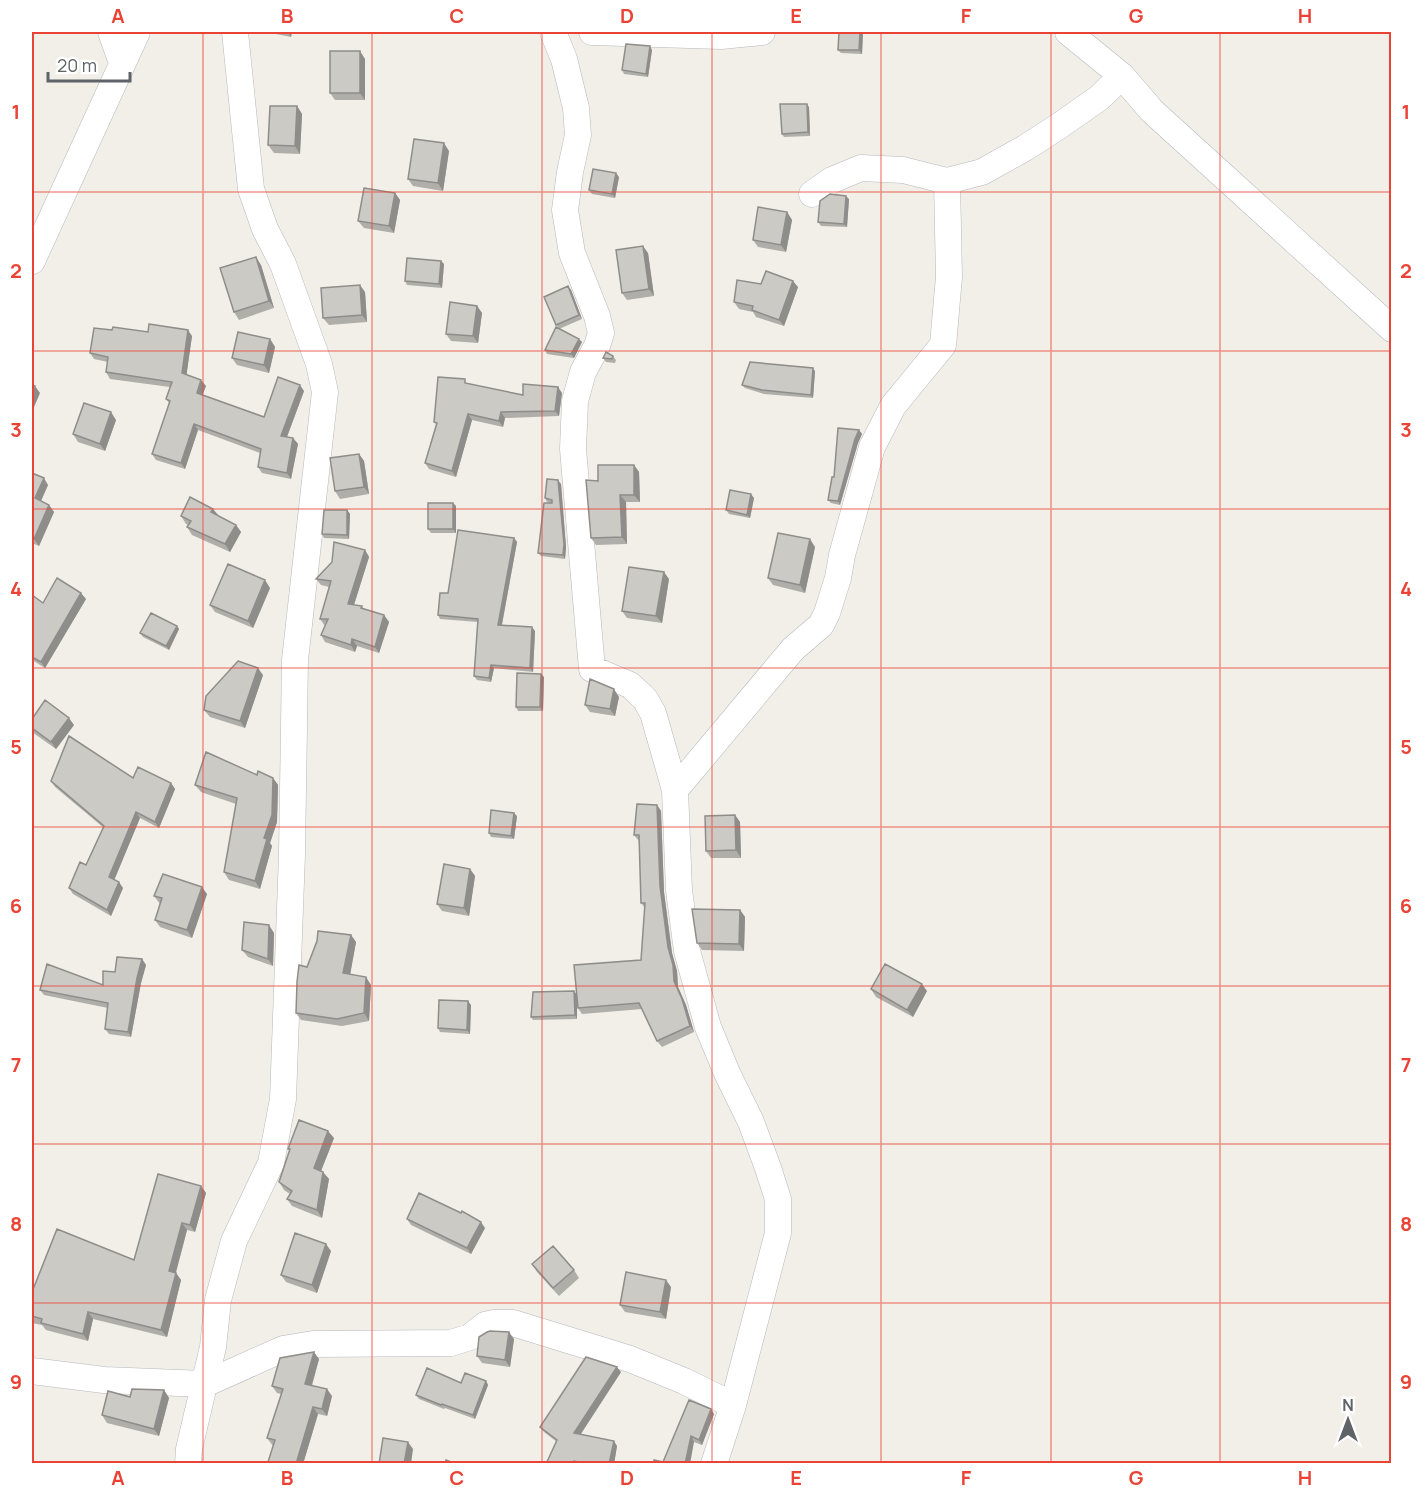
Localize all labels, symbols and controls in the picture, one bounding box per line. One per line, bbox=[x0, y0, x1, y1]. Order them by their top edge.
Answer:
text: A bbox=[111, 2, 125, 29]
text: B bbox=[281, 2, 294, 29]
text: C bbox=[450, 2, 464, 29]
text: D bbox=[620, 2, 634, 29]
text: E bbox=[790, 2, 802, 29]
text: F bbox=[961, 2, 972, 29]
text: G bbox=[1129, 2, 1144, 29]
text: H bbox=[1298, 2, 1312, 29]
scale bar bbox=[48, 45, 130, 83]
text: 20 m bbox=[57, 53, 97, 77]
text: 1 bbox=[12, 98, 20, 125]
text: 1 bbox=[1402, 98, 1410, 125]
text: 2 bbox=[10, 257, 22, 284]
text: 2 bbox=[1400, 257, 1412, 284]
text: 3 bbox=[10, 416, 22, 443]
text: 3 bbox=[1400, 416, 1412, 443]
text: 4 bbox=[10, 575, 22, 602]
text: 4 bbox=[1400, 575, 1412, 602]
text: 5 bbox=[10, 733, 22, 760]
text: 5 bbox=[1400, 733, 1412, 760]
text: 6 bbox=[10, 892, 22, 919]
text: 6 bbox=[1400, 892, 1412, 919]
text: 7 bbox=[11, 1051, 21, 1078]
text: 7 bbox=[1401, 1051, 1411, 1078]
text: 8 bbox=[10, 1210, 22, 1237]
text: 8 bbox=[1400, 1210, 1412, 1237]
text: 9 bbox=[10, 1368, 22, 1395]
text: 9 bbox=[1400, 1368, 1412, 1395]
north arrow bbox=[1318, 1390, 1378, 1450]
text: N bbox=[1342, 1394, 1354, 1416]
text: A bbox=[111, 1464, 125, 1491]
text: B bbox=[281, 1464, 294, 1491]
text: C bbox=[450, 1464, 464, 1491]
text: D bbox=[620, 1464, 634, 1491]
text: E bbox=[790, 1464, 802, 1491]
text: F bbox=[961, 1464, 972, 1491]
text: G bbox=[1129, 1464, 1144, 1491]
text: H bbox=[1298, 1464, 1312, 1491]

